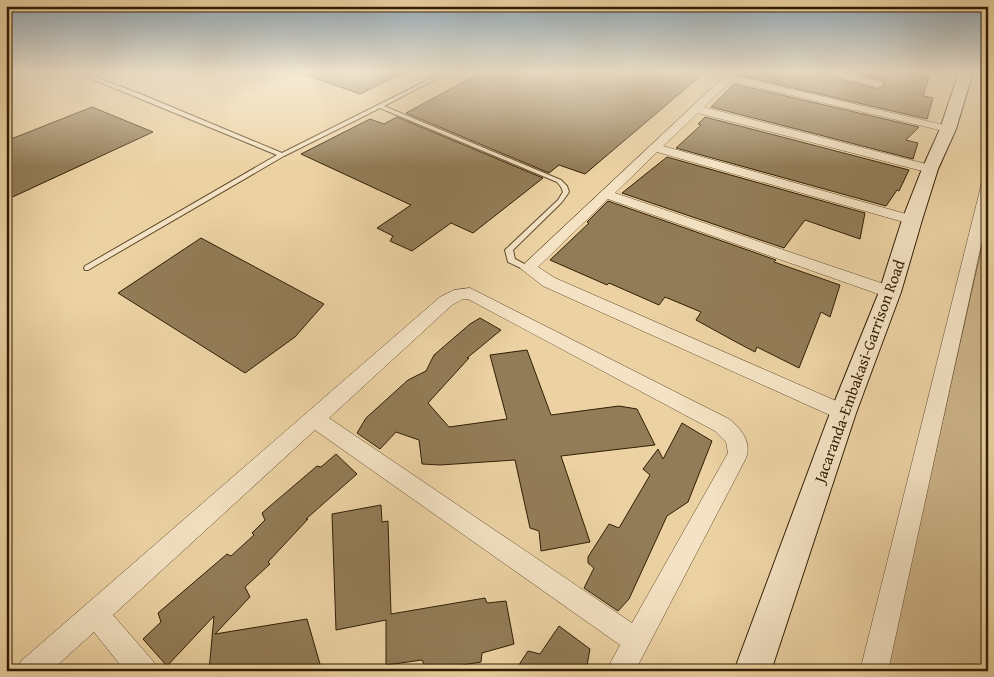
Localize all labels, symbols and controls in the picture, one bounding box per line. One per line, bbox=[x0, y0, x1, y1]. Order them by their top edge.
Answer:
street label: Jacaranda-Embakasi-Garrison Road bbox=[807, 256, 911, 488]

